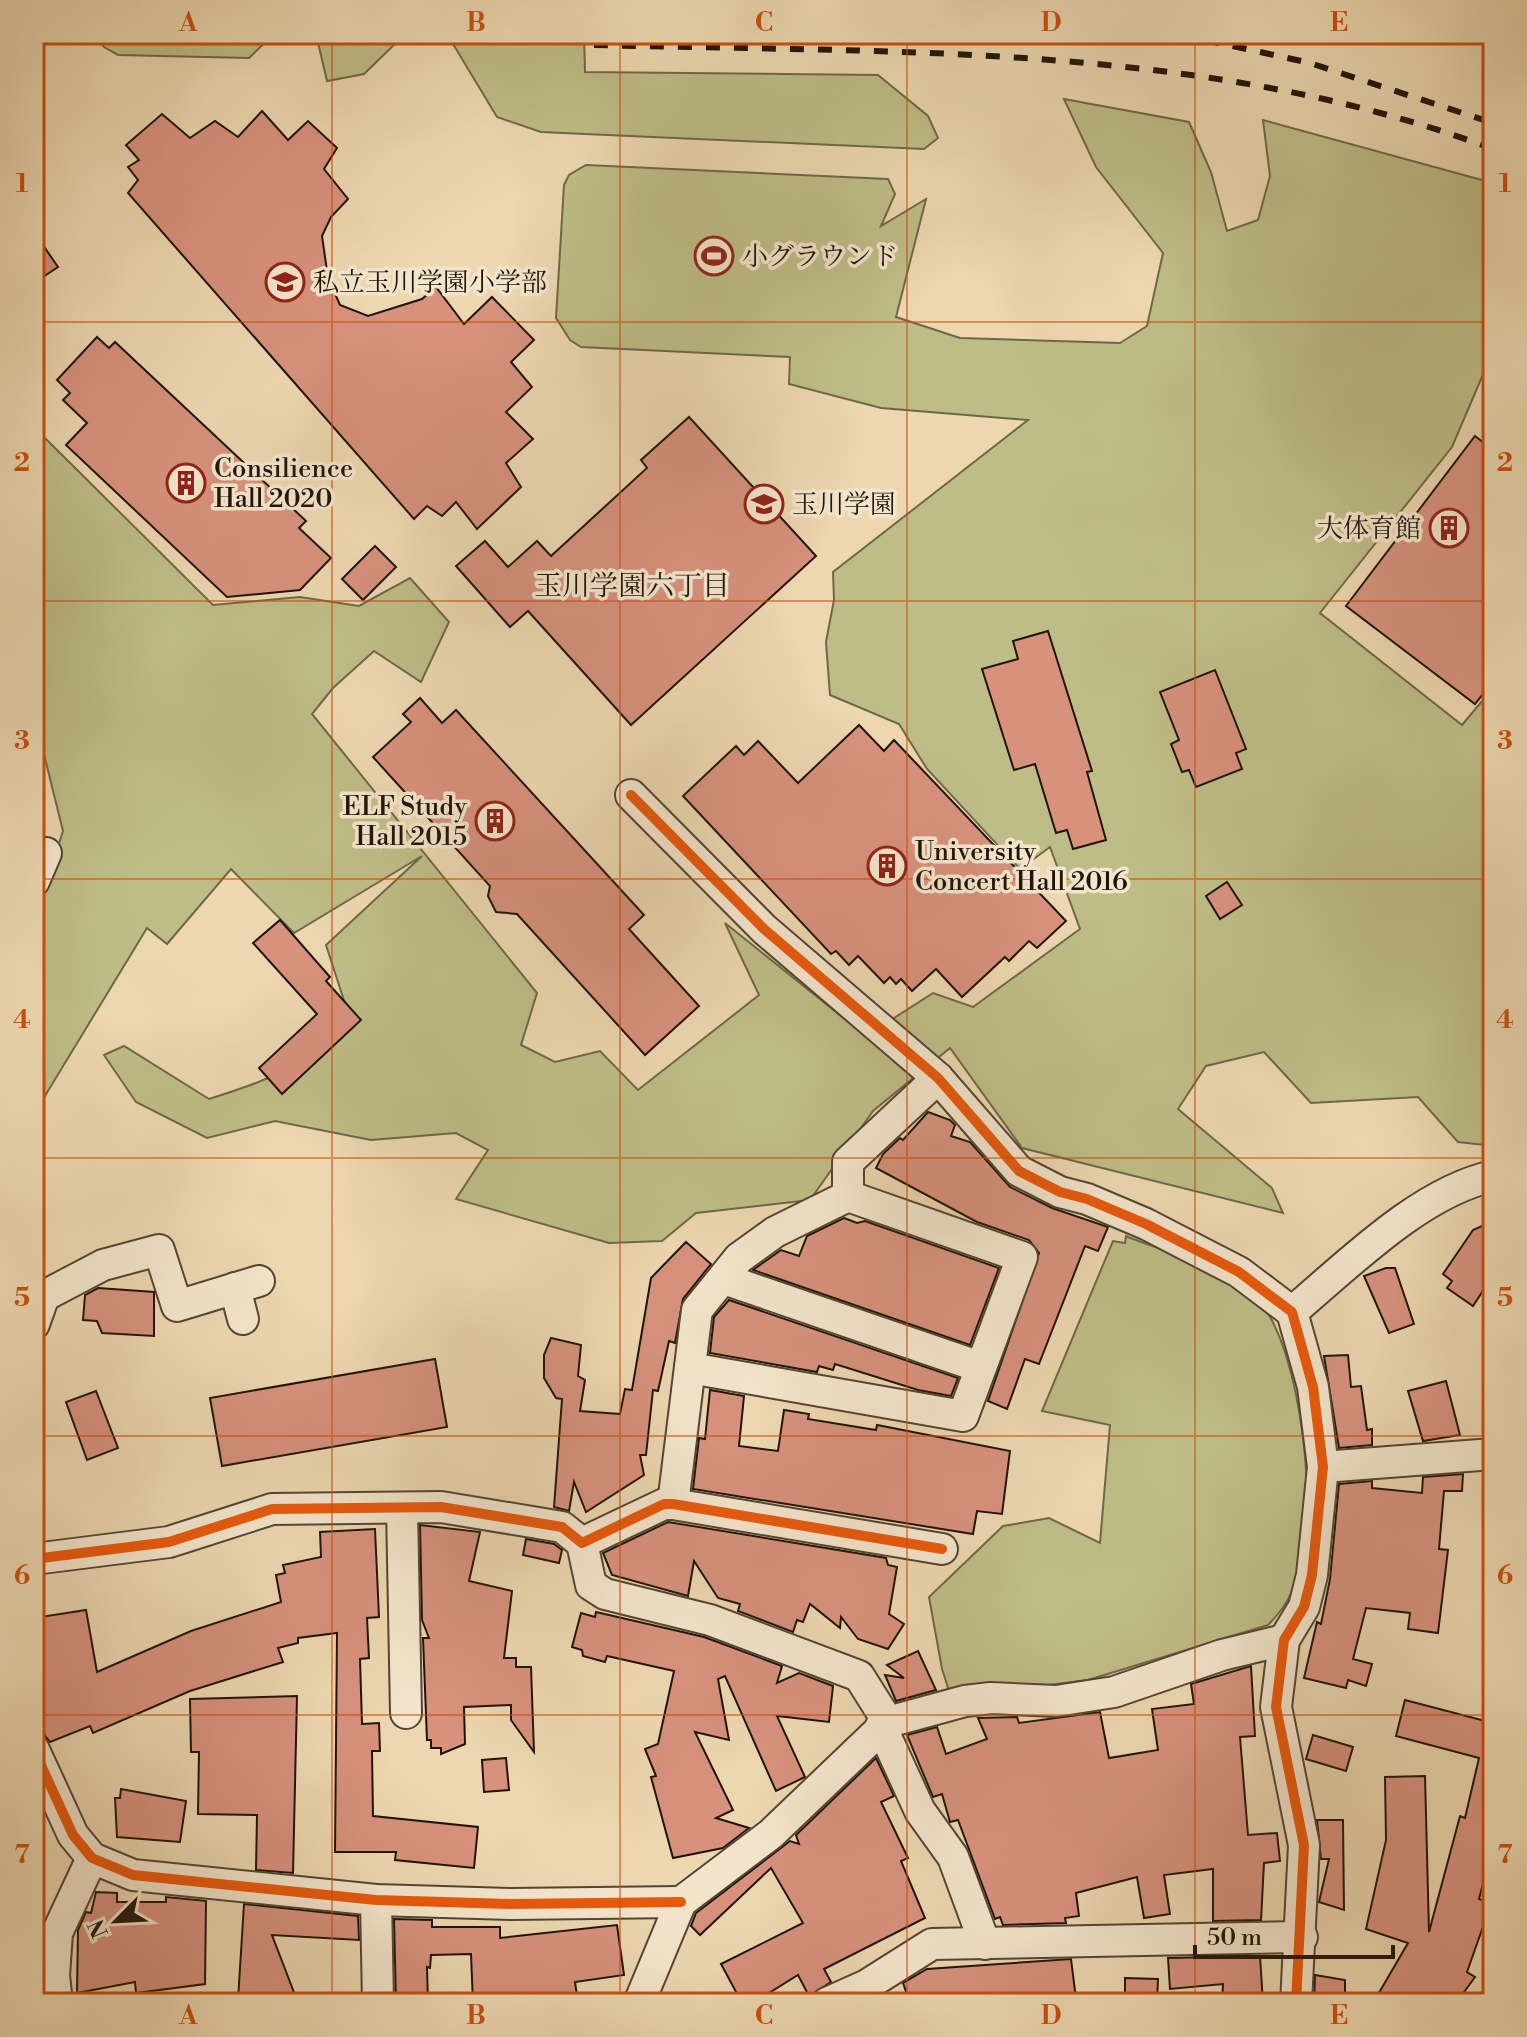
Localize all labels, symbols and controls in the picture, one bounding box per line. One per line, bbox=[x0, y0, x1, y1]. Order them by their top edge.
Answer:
text: A bbox=[178, 7, 198, 39]
text: B bbox=[466, 7, 486, 39]
text: C bbox=[755, 7, 773, 39]
text: D bbox=[1041, 7, 1061, 39]
text: E bbox=[1330, 7, 1348, 39]
text: 1 bbox=[16, 168, 29, 200]
text: 1 bbox=[1499, 168, 1512, 200]
sports icon: 小グラウンド bbox=[693, 235, 735, 277]
place label: 小グラウンド bbox=[742, 241, 898, 273]
school or university icon: 私立玉川学園小学部 bbox=[264, 261, 306, 303]
place label: 私立玉川学園小学部 bbox=[313, 267, 547, 299]
text: 2 bbox=[14, 447, 30, 479]
text: 2 bbox=[1497, 447, 1513, 479]
place label: Consilience Hall 2020 bbox=[214, 453, 353, 515]
building icon: Consilience Hall 2020 bbox=[165, 462, 207, 504]
school or university icon: 玉川学園 bbox=[743, 483, 785, 525]
place label: 玉川学園 bbox=[792, 489, 896, 521]
building icon: 大体育館 bbox=[1428, 507, 1470, 549]
place label: 大体育館 bbox=[1317, 513, 1421, 545]
district label: 玉川学園六丁目 bbox=[534, 569, 730, 604]
text: 3 bbox=[14, 725, 30, 757]
text: 3 bbox=[1497, 725, 1513, 757]
place label: ELF Study Hall 2015 bbox=[343, 791, 467, 853]
building icon: ELF Study Hall 2015 bbox=[474, 800, 516, 842]
place label: University Concert Hall 2016 bbox=[915, 836, 1128, 898]
building icon: University Concert Hall 2016 bbox=[866, 845, 908, 887]
text: 4 bbox=[13, 1004, 31, 1036]
text: 4 bbox=[1496, 1004, 1514, 1036]
text: 5 bbox=[14, 1282, 30, 1314]
text: 5 bbox=[1497, 1282, 1513, 1314]
text: 6 bbox=[14, 1560, 30, 1592]
text: 6 bbox=[1497, 1560, 1513, 1592]
text: 7 bbox=[14, 1839, 30, 1871]
text: 7 bbox=[1497, 1839, 1513, 1871]
north arrow bbox=[76, 1881, 156, 1961]
scale bar bbox=[1195, 1909, 1393, 1959]
text: N bbox=[83, 1915, 115, 1942]
text: 50 m bbox=[1207, 1923, 1262, 1953]
text: A bbox=[178, 2000, 198, 2032]
text: B bbox=[466, 2000, 486, 2032]
text: C bbox=[755, 2000, 773, 2032]
text: D bbox=[1041, 2000, 1061, 2032]
text: E bbox=[1330, 2000, 1348, 2032]

